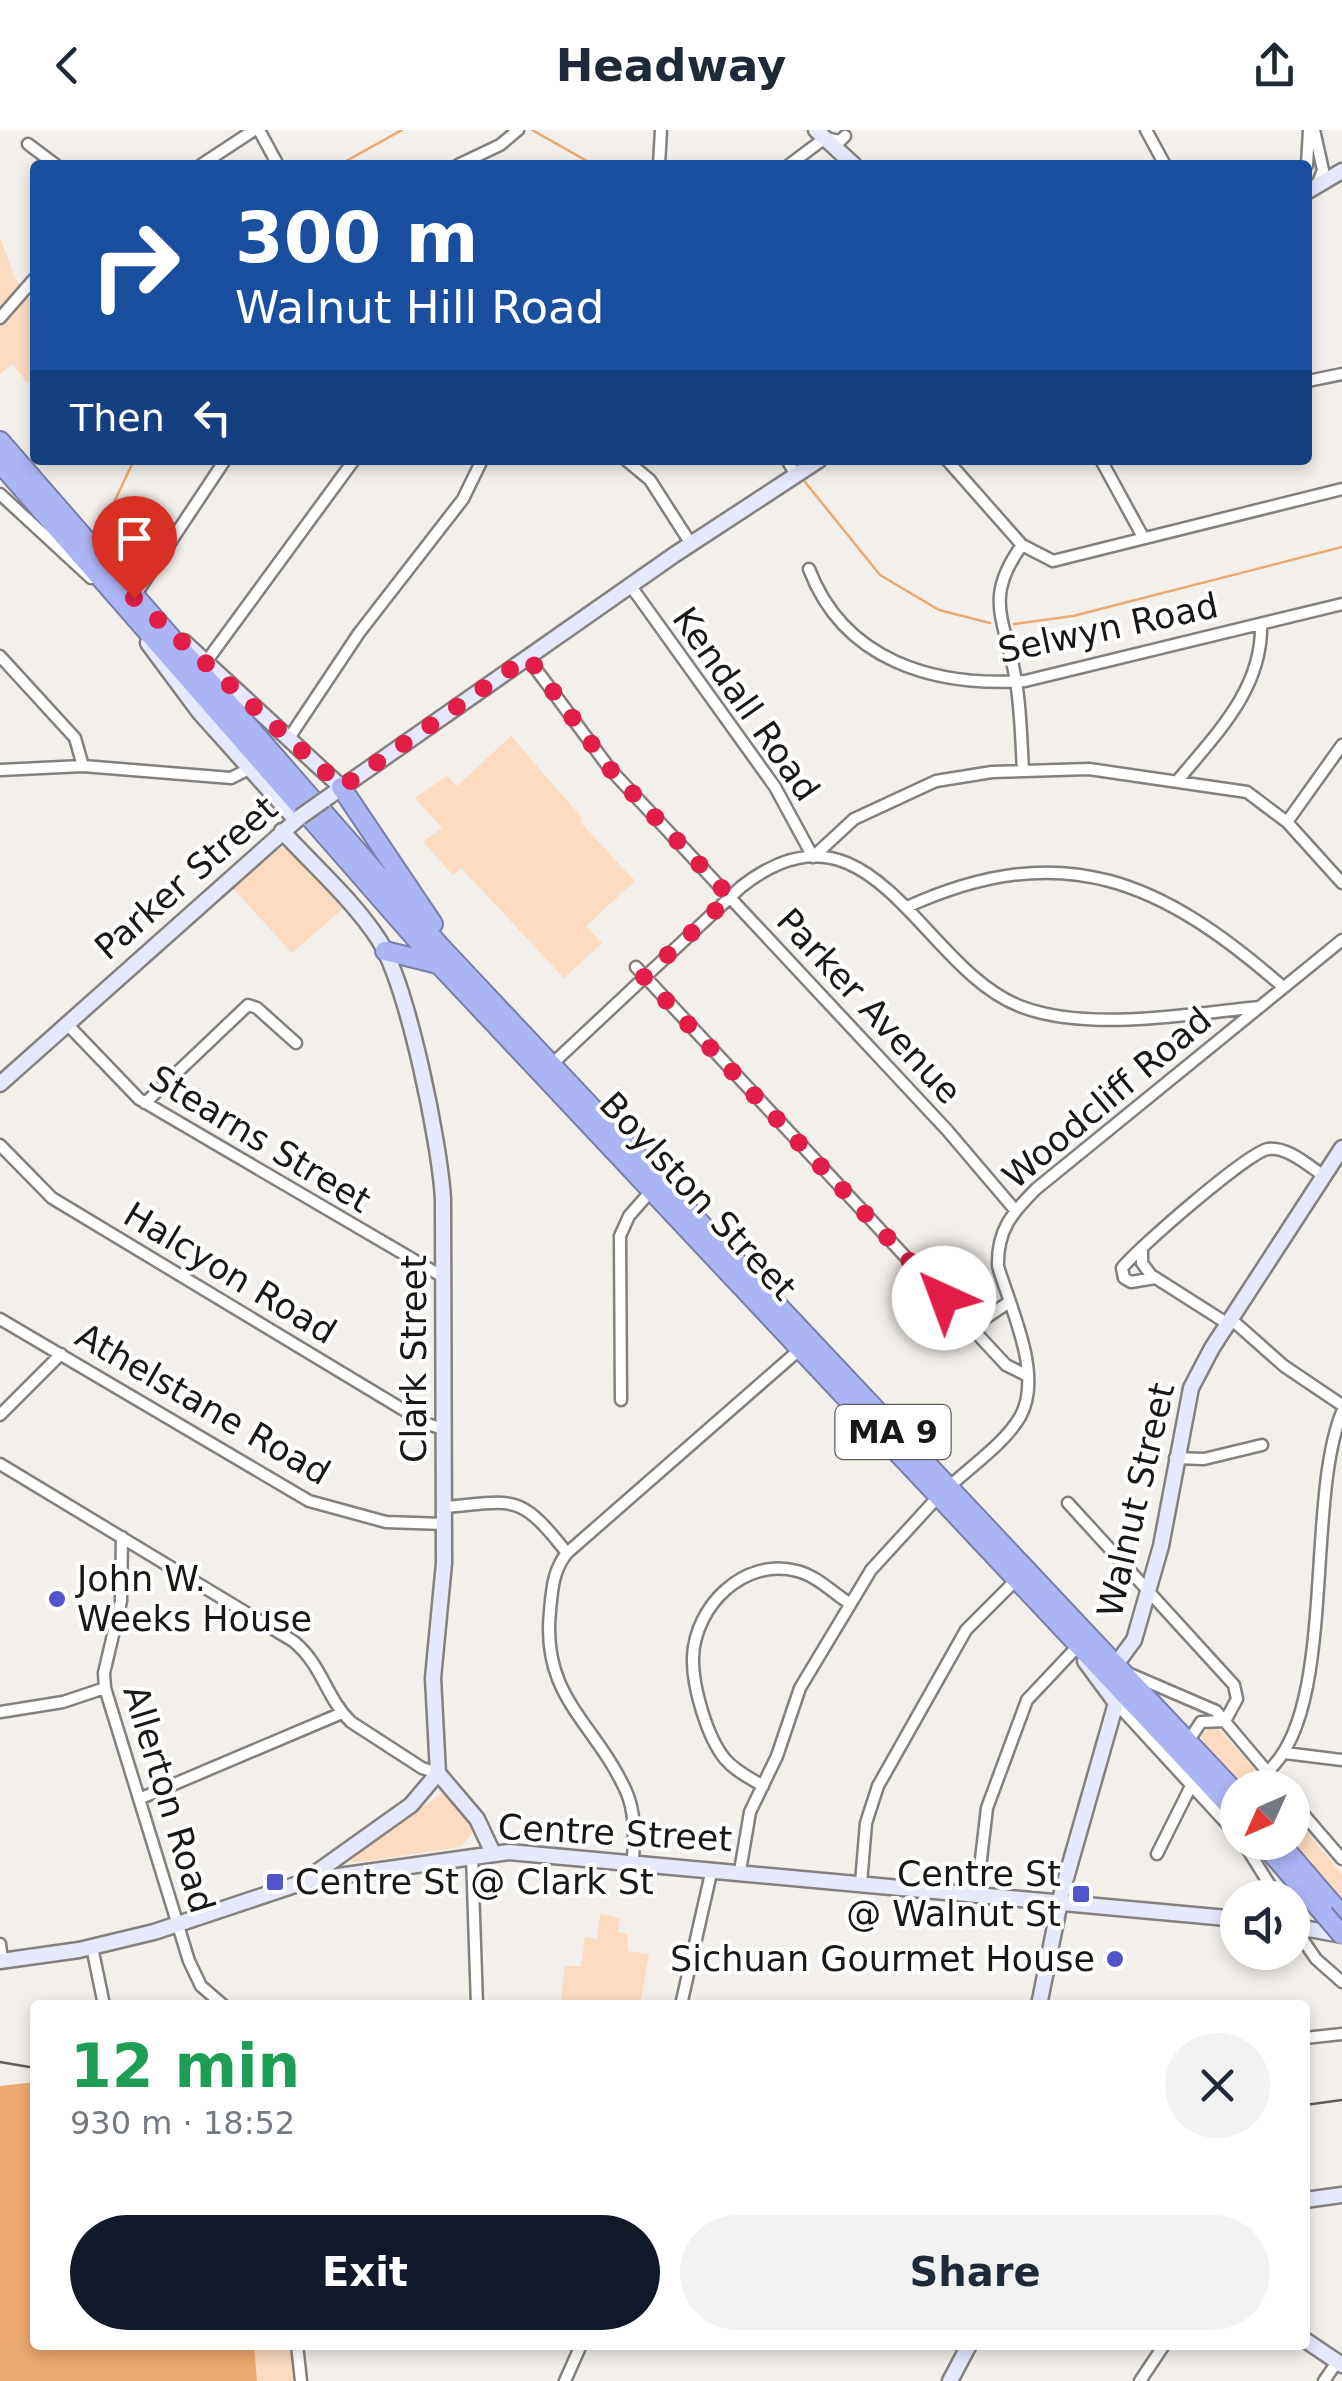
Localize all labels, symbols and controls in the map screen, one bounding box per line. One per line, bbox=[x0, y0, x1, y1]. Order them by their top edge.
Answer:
icon: back bbox=[40, 38, 95, 93]
icon: share bbox=[1247, 38, 1302, 93]
text: Headway bbox=[556, 39, 786, 92]
text: 300 m bbox=[235, 197, 478, 279]
icon: right bbox=[70, 200, 200, 330]
text: Walnut Hill Road bbox=[235, 281, 604, 334]
icon: left bbox=[185, 390, 240, 445]
text: Then bbox=[70, 396, 165, 440]
pin bbox=[92, 496, 177, 599]
icon: arrive bbox=[107, 511, 162, 566]
street label: Selwyn Road bbox=[994, 585, 1222, 671]
street label: Kendall Road bbox=[665, 600, 827, 808]
street label: Parker Street bbox=[87, 788, 285, 968]
street label: Parker Avenue bbox=[769, 900, 969, 1112]
street label: Woodcliff Road bbox=[995, 999, 1219, 1197]
street label: Stearns Street bbox=[142, 1057, 378, 1221]
street label: Boylston Street bbox=[592, 1084, 804, 1308]
street label: Halcyon Road bbox=[117, 1194, 343, 1352]
position arrow bbox=[892, 1246, 996, 1350]
street label: Clark Street bbox=[394, 1255, 434, 1463]
street label: Athelstane Road bbox=[69, 1315, 337, 1493]
street label: Walnut Street bbox=[1090, 1379, 1182, 1621]
road number: MA 9 bbox=[836, 1405, 950, 1459]
place label: John W. Weeks House bbox=[75, 1559, 312, 1639]
marker: John W. Weeks House bbox=[46, 1588, 68, 1610]
street label: Allerton Road bbox=[115, 1681, 223, 1917]
north arrow bbox=[1220, 1770, 1310, 1860]
map controls bbox=[1220, 1770, 1310, 1970]
street label: Centre Street bbox=[497, 1807, 733, 1859]
place label: Centre St @ Walnut St bbox=[846, 1854, 1061, 1934]
place label: Centre St @ Clark St bbox=[295, 1862, 654, 1902]
marker: Centre St @ Clark St bbox=[264, 1871, 286, 1893]
button: sound bbox=[1220, 1880, 1310, 1970]
marker: Centre St @ Walnut St bbox=[1070, 1883, 1092, 1905]
place label: Sichuan Gourmet House bbox=[670, 1939, 1095, 1979]
marker: Sichuan Gourmet House bbox=[1104, 1948, 1126, 1970]
text: 12 min bbox=[70, 2031, 300, 2101]
button: close bbox=[1165, 2033, 1270, 2138]
text: 930 m · 18:52 bbox=[70, 2104, 295, 2142]
button: Exit bbox=[70, 2215, 660, 2330]
button: Share bbox=[680, 2215, 1270, 2330]

